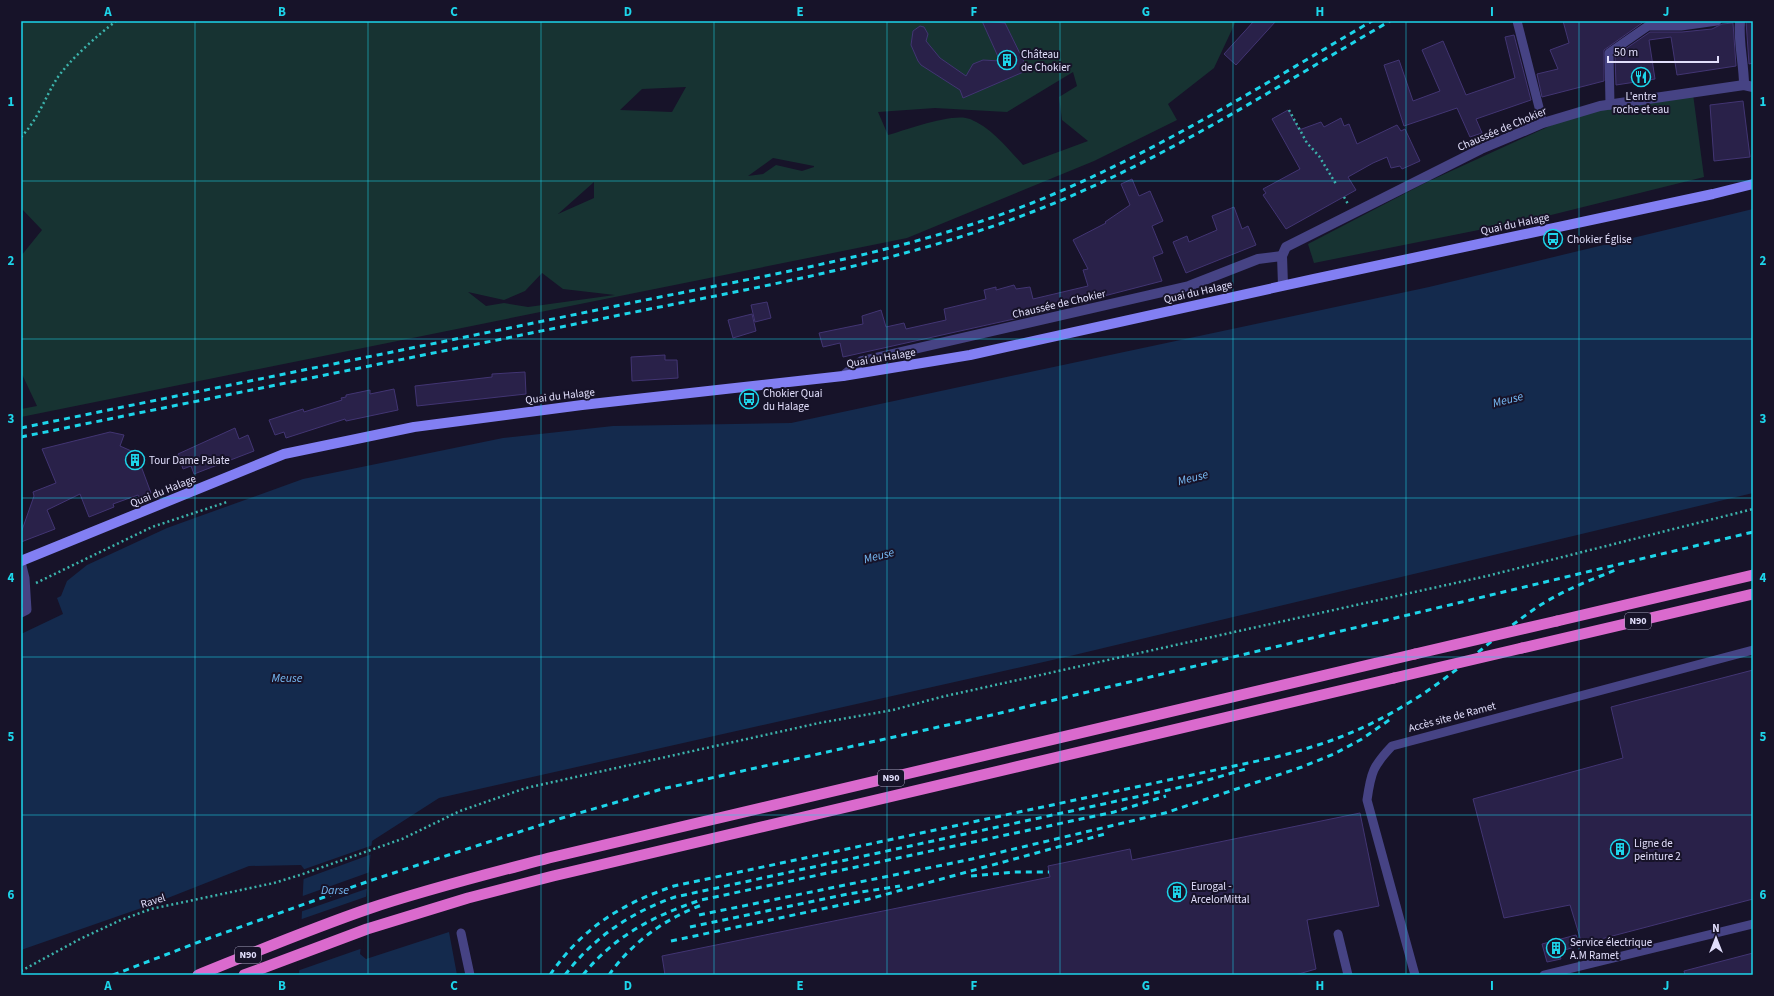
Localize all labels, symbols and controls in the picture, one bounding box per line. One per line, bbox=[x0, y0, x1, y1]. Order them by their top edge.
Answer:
text: A bbox=[103, 3, 112, 21]
text: B bbox=[278, 3, 286, 21]
text: C bbox=[450, 3, 458, 21]
text: D bbox=[624, 3, 632, 21]
text: E bbox=[796, 3, 804, 21]
text: F bbox=[971, 3, 978, 21]
text: G bbox=[1142, 3, 1150, 21]
text: H bbox=[1316, 3, 1324, 21]
text: I bbox=[1490, 3, 1494, 21]
text: J bbox=[1663, 3, 1669, 21]
scale bar bbox=[1608, 38, 1718, 64]
text: 50 m bbox=[1614, 44, 1638, 61]
place label: Château de Chokier bbox=[1021, 47, 1071, 75]
building icon: Château de Chokier bbox=[996, 49, 1018, 71]
restaurant icon: L'entre roche et eau bbox=[1630, 66, 1652, 88]
place label: L'entre roche et eau bbox=[1613, 89, 1669, 117]
text: 1 bbox=[8, 93, 15, 111]
text: 1 bbox=[1760, 93, 1767, 111]
street label: Chaussée de Chokier bbox=[1455, 103, 1549, 155]
street label: Quai du Halage bbox=[1479, 209, 1551, 239]
bus stop icon: Chokier Église bbox=[1542, 228, 1564, 250]
place label: Chokier Église bbox=[1567, 232, 1632, 247]
text: 2 bbox=[8, 252, 15, 270]
text: 2 bbox=[1760, 252, 1767, 270]
street label: Quai du Halage bbox=[1162, 277, 1234, 307]
street label: Chaussée de Chokier bbox=[1011, 286, 1107, 322]
street label: Quai du Halage bbox=[845, 344, 917, 371]
street label: Quai du Halage bbox=[524, 384, 596, 408]
place label: Chokier Quai du Halage bbox=[763, 386, 822, 414]
bus stop icon: Chokier Quai du Halage bbox=[738, 388, 760, 410]
water label: Meuse bbox=[1491, 388, 1525, 412]
text: 3 bbox=[8, 410, 15, 428]
text: 3 bbox=[1760, 410, 1767, 428]
building icon: Tour Dame Palate bbox=[124, 449, 146, 471]
place label: Tour Dame Palate bbox=[149, 453, 230, 468]
water label: Meuse bbox=[1176, 466, 1210, 490]
street label: Quai du Halage bbox=[128, 471, 199, 511]
water label: Meuse bbox=[862, 544, 896, 568]
text: 4 bbox=[8, 569, 15, 587]
text: 4 bbox=[1760, 569, 1767, 587]
road number: N90 bbox=[1625, 613, 1651, 629]
water label: Meuse bbox=[271, 670, 303, 687]
street label: Accès site de Ramet bbox=[1407, 698, 1498, 736]
text: 5 bbox=[8, 728, 15, 746]
text: 5 bbox=[1760, 728, 1767, 746]
road number: N90 bbox=[878, 770, 904, 786]
place label: Ligne de peinture 2 bbox=[1634, 836, 1681, 864]
building icon: Ligne de peinture 2 bbox=[1609, 838, 1631, 860]
place label: Eurogal - ArcelorMittal bbox=[1191, 879, 1250, 907]
building icon: Eurogal - ArcelorMittal bbox=[1166, 881, 1188, 903]
water label: Darse bbox=[321, 882, 349, 899]
text: 6 bbox=[8, 886, 15, 904]
text: 6 bbox=[1760, 886, 1767, 904]
street label: Ravel bbox=[139, 890, 167, 912]
north arrow bbox=[1696, 918, 1736, 958]
text: N bbox=[1712, 921, 1720, 936]
place label: Service électrique A.M Ramet bbox=[1570, 935, 1653, 963]
building icon: Service électrique A.M Ramet bbox=[1545, 937, 1567, 959]
road number: N90 bbox=[235, 947, 261, 963]
text: A bbox=[103, 977, 112, 995]
text: B bbox=[278, 977, 286, 995]
text: C bbox=[450, 977, 458, 995]
text: D bbox=[624, 977, 632, 995]
text: E bbox=[796, 977, 804, 995]
text: F bbox=[971, 977, 978, 995]
text: G bbox=[1142, 977, 1150, 995]
text: H bbox=[1316, 977, 1324, 995]
text: I bbox=[1490, 977, 1494, 995]
text: J bbox=[1663, 977, 1669, 995]

